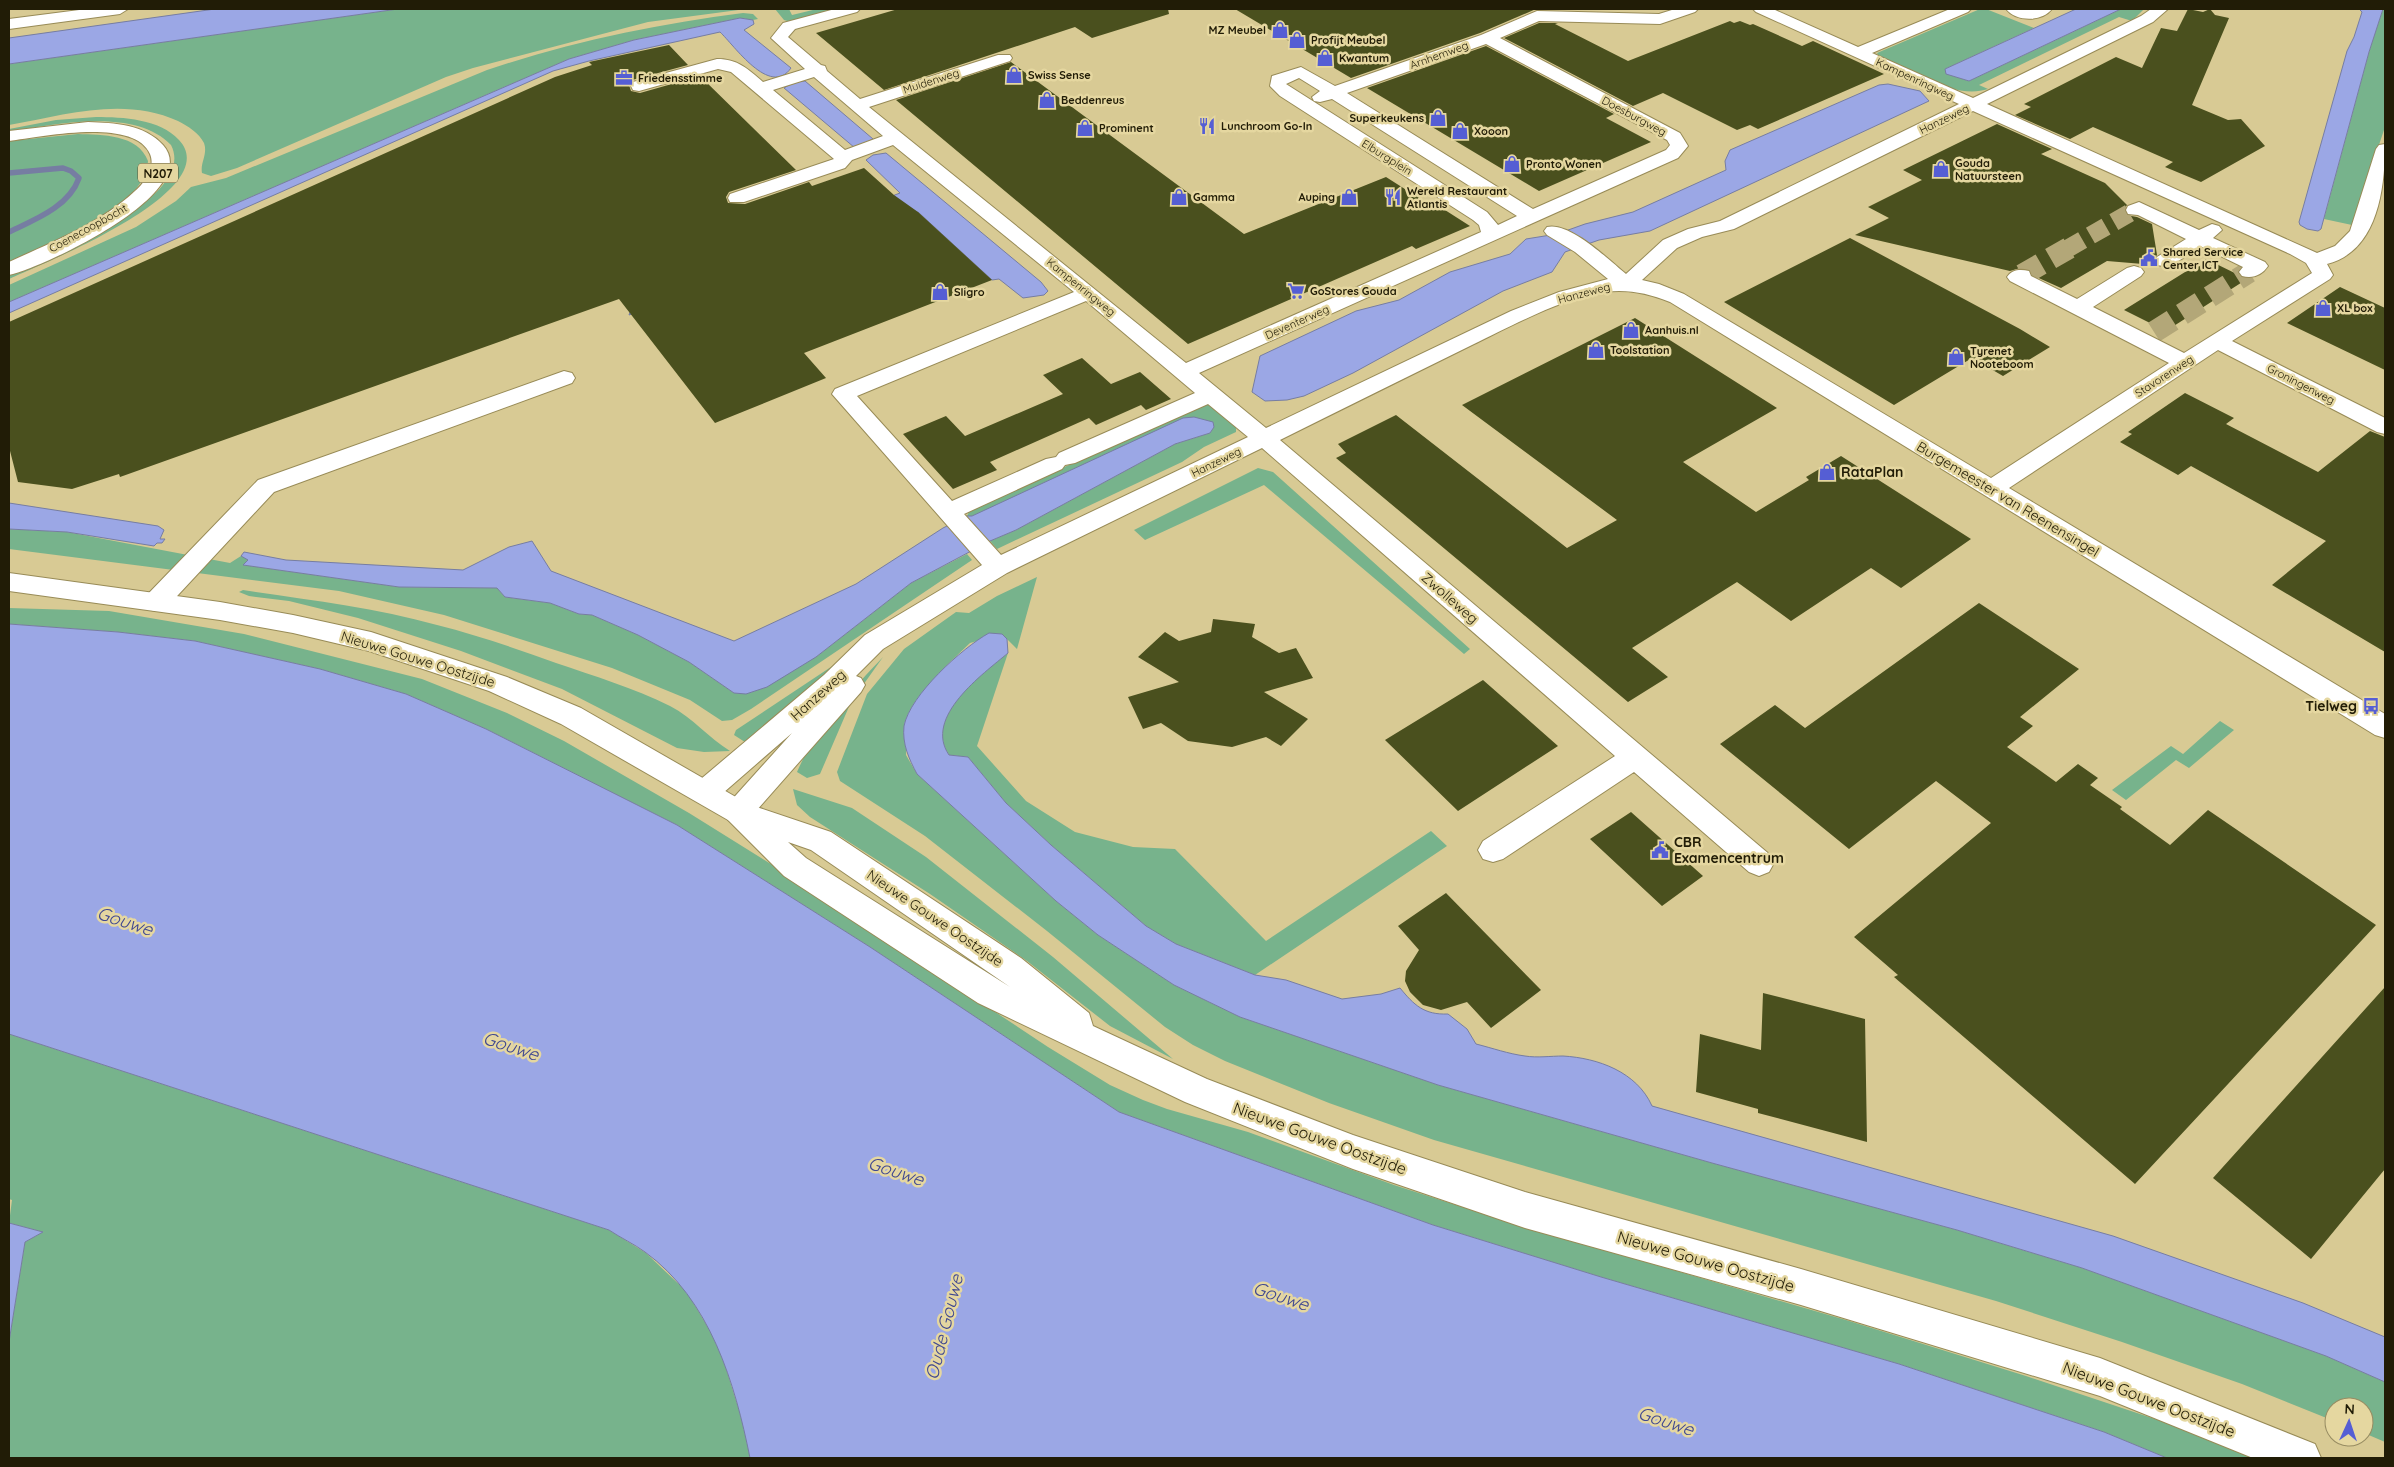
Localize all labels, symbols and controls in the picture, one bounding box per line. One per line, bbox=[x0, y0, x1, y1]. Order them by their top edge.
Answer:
shop icon: MZ Meubel bbox=[1270, 20, 1290, 40]
place label: MZ Meubel bbox=[1208, 23, 1266, 37]
shop icon: Profijt Meubel bbox=[1287, 30, 1307, 50]
place label: Profijt Meubel bbox=[1311, 33, 1385, 47]
street label: Arnhemweg bbox=[1408, 38, 1470, 72]
shop icon: Kwantum bbox=[1315, 48, 1335, 68]
place label: Kwantum bbox=[1339, 51, 1389, 65]
street label: Kampenringweg bbox=[1874, 55, 1956, 103]
street label: Muidenweg bbox=[901, 65, 961, 97]
shop icon: Swiss Sense bbox=[1004, 65, 1024, 85]
office icon: Friedensstimme bbox=[614, 68, 634, 88]
place label: Swiss Sense bbox=[1028, 68, 1091, 82]
place label: Friedensstimme bbox=[638, 71, 723, 85]
shop icon: Beddenreus bbox=[1037, 90, 1057, 110]
place label: Beddenreus bbox=[1061, 93, 1124, 107]
street label: Doesburgweg bbox=[1599, 93, 1669, 139]
street label: Hanzeweg bbox=[1917, 101, 1971, 137]
shop icon: Superkeukens bbox=[1428, 108, 1448, 128]
place label: Superkeukens bbox=[1349, 111, 1424, 125]
restaurant icon: Lunchroom Go-In bbox=[1197, 116, 1217, 136]
shop icon: Prominent bbox=[1075, 118, 1095, 138]
place label: Lunchroom Go-In bbox=[1221, 119, 1312, 133]
place label: Prominent bbox=[1099, 121, 1154, 135]
shop icon: Xooon bbox=[1450, 121, 1470, 141]
place label: Xooon bbox=[1474, 124, 1508, 138]
street label: Elburgplein bbox=[1359, 136, 1415, 178]
shop icon: Pronto Wonen bbox=[1502, 154, 1522, 174]
place label: Gouda Natuursteen bbox=[1955, 156, 2021, 183]
place label: Pronto Wonen bbox=[1526, 157, 1602, 171]
shop icon: Gouda Natuursteen bbox=[1931, 159, 1951, 179]
road number: N207 bbox=[138, 164, 178, 182]
place label: Wereld Restaurant Atlantis bbox=[1407, 184, 1507, 211]
shop icon: Gamma bbox=[1169, 187, 1189, 207]
shop icon: Auping bbox=[1339, 187, 1359, 207]
restaurant icon: Wereld Restaurant Atlantis bbox=[1383, 187, 1403, 207]
place label: Gamma bbox=[1193, 190, 1235, 204]
place label: Auping bbox=[1299, 190, 1335, 204]
street label: Coenecoopbocht bbox=[46, 201, 130, 255]
place label: Shared Service Center ICT bbox=[2163, 245, 2244, 272]
public building icon: Shared Service Center ICT bbox=[2139, 248, 2159, 268]
street label: Kampenringweg bbox=[1044, 255, 1118, 319]
street label: Hanzeweg bbox=[1556, 279, 1612, 307]
supermarket icon: GoStores Gouda bbox=[1286, 281, 1306, 301]
shop icon: Sligro bbox=[930, 282, 950, 302]
place label: GoStores Gouda bbox=[1310, 284, 1397, 298]
place label: Sligro bbox=[954, 285, 985, 299]
shop icon: XL box bbox=[2313, 298, 2333, 318]
place label: XL box bbox=[2337, 301, 2373, 315]
street label: Deventerweg bbox=[1263, 302, 1331, 342]
shop icon: Aanhuis.nl bbox=[1621, 320, 1641, 340]
place label: Aanhuis.nl bbox=[1645, 323, 1699, 337]
shop icon: Toolstation bbox=[1586, 340, 1606, 360]
place label: Toolstation bbox=[1610, 343, 1670, 357]
place label: Tyrenet Nooteboom bbox=[1970, 344, 2034, 371]
shop icon: Tyrenet Nooteboom bbox=[1946, 347, 1966, 367]
street label: Stavorenweg bbox=[2132, 352, 2196, 400]
street label: Groningenweg bbox=[2265, 361, 2337, 407]
street label: Burgemeester van Reenensingel bbox=[1913, 437, 2103, 561]
street label: Hanzeweg bbox=[1189, 444, 1243, 480]
shop icon: RataPlan bbox=[1817, 462, 1837, 482]
place label: RataPlan bbox=[1841, 463, 1903, 481]
street label: Zwolleweg bbox=[1418, 568, 1482, 628]
street label: Nieuwe Gouwe Oostzijde bbox=[339, 627, 497, 691]
street label: Hanzeweg bbox=[787, 665, 849, 725]
bus stop icon: Tielweg bbox=[2361, 696, 2381, 716]
place label: Tielweg bbox=[2305, 697, 2357, 715]
place label: CBR Examencentrum bbox=[1674, 833, 1784, 867]
public building icon: CBR Examencentrum bbox=[1650, 840, 1670, 860]
street label: Nieuwe Gouwe Oostzijde bbox=[864, 866, 1007, 970]
water label: Gouwe bbox=[94, 901, 157, 941]
water label: Gouwe bbox=[480, 1026, 543, 1066]
street label: Nieuwe Gouwe Oostzijde bbox=[1231, 1097, 1409, 1179]
water label: Gouwe bbox=[865, 1151, 928, 1191]
street label: Nieuwe Gouwe Oostzijde bbox=[1615, 1226, 1797, 1296]
water label: Oude Gouwe bbox=[920, 1271, 968, 1382]
water label: Gouwe bbox=[1250, 1276, 1313, 1316]
street label: Nieuwe Gouwe Oostzijde bbox=[2060, 1357, 2238, 1441]
north arrow bbox=[2324, 1397, 2374, 1447]
text: N bbox=[2344, 1400, 2355, 1418]
water label: Gouwe bbox=[1635, 1401, 1698, 1441]

